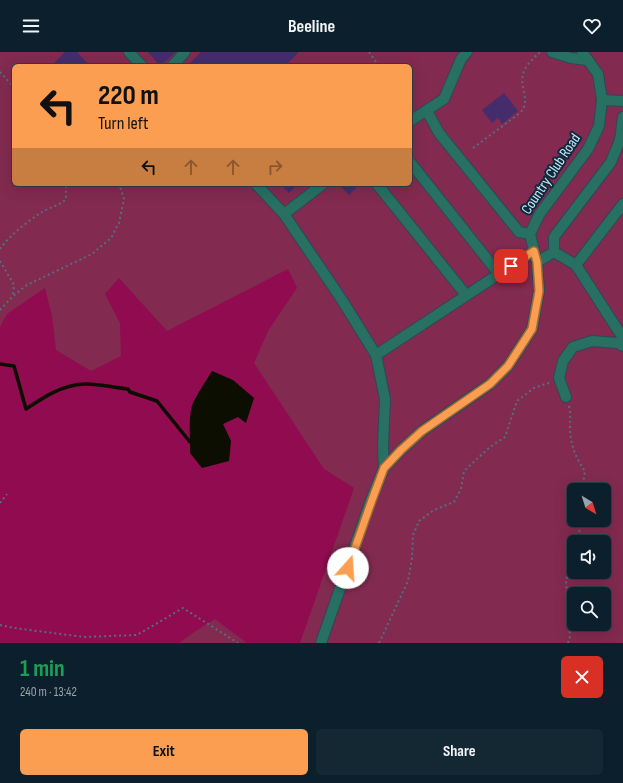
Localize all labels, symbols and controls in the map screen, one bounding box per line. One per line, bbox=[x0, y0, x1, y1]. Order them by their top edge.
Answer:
icon: menu bbox=[20, 15, 42, 37]
icon: heart bbox=[581, 15, 603, 37]
text: Beeline bbox=[288, 16, 335, 37]
text: 220 m bbox=[98, 79, 159, 112]
icon: left bbox=[32, 80, 84, 132]
text: Turn left bbox=[98, 113, 149, 134]
street label: Country Club Road bbox=[517, 130, 585, 218]
icon: left bbox=[138, 156, 160, 178]
icon: ahead bbox=[180, 156, 202, 178]
icon: ahead bbox=[222, 156, 244, 178]
icon: right bbox=[264, 156, 286, 178]
pin bbox=[494, 249, 528, 283]
icon: arrive bbox=[500, 255, 522, 277]
north arrow bbox=[567, 483, 611, 527]
map controls bbox=[567, 483, 611, 631]
button: sound bbox=[567, 535, 611, 579]
position arrow bbox=[327, 547, 369, 589]
button: search bbox=[567, 587, 611, 631]
text: 1 min bbox=[20, 654, 65, 683]
button: close bbox=[561, 656, 603, 698]
text: 240 m · 13:42 bbox=[20, 684, 77, 700]
button: Exit bbox=[20, 729, 308, 775]
button: Share bbox=[316, 729, 603, 775]

